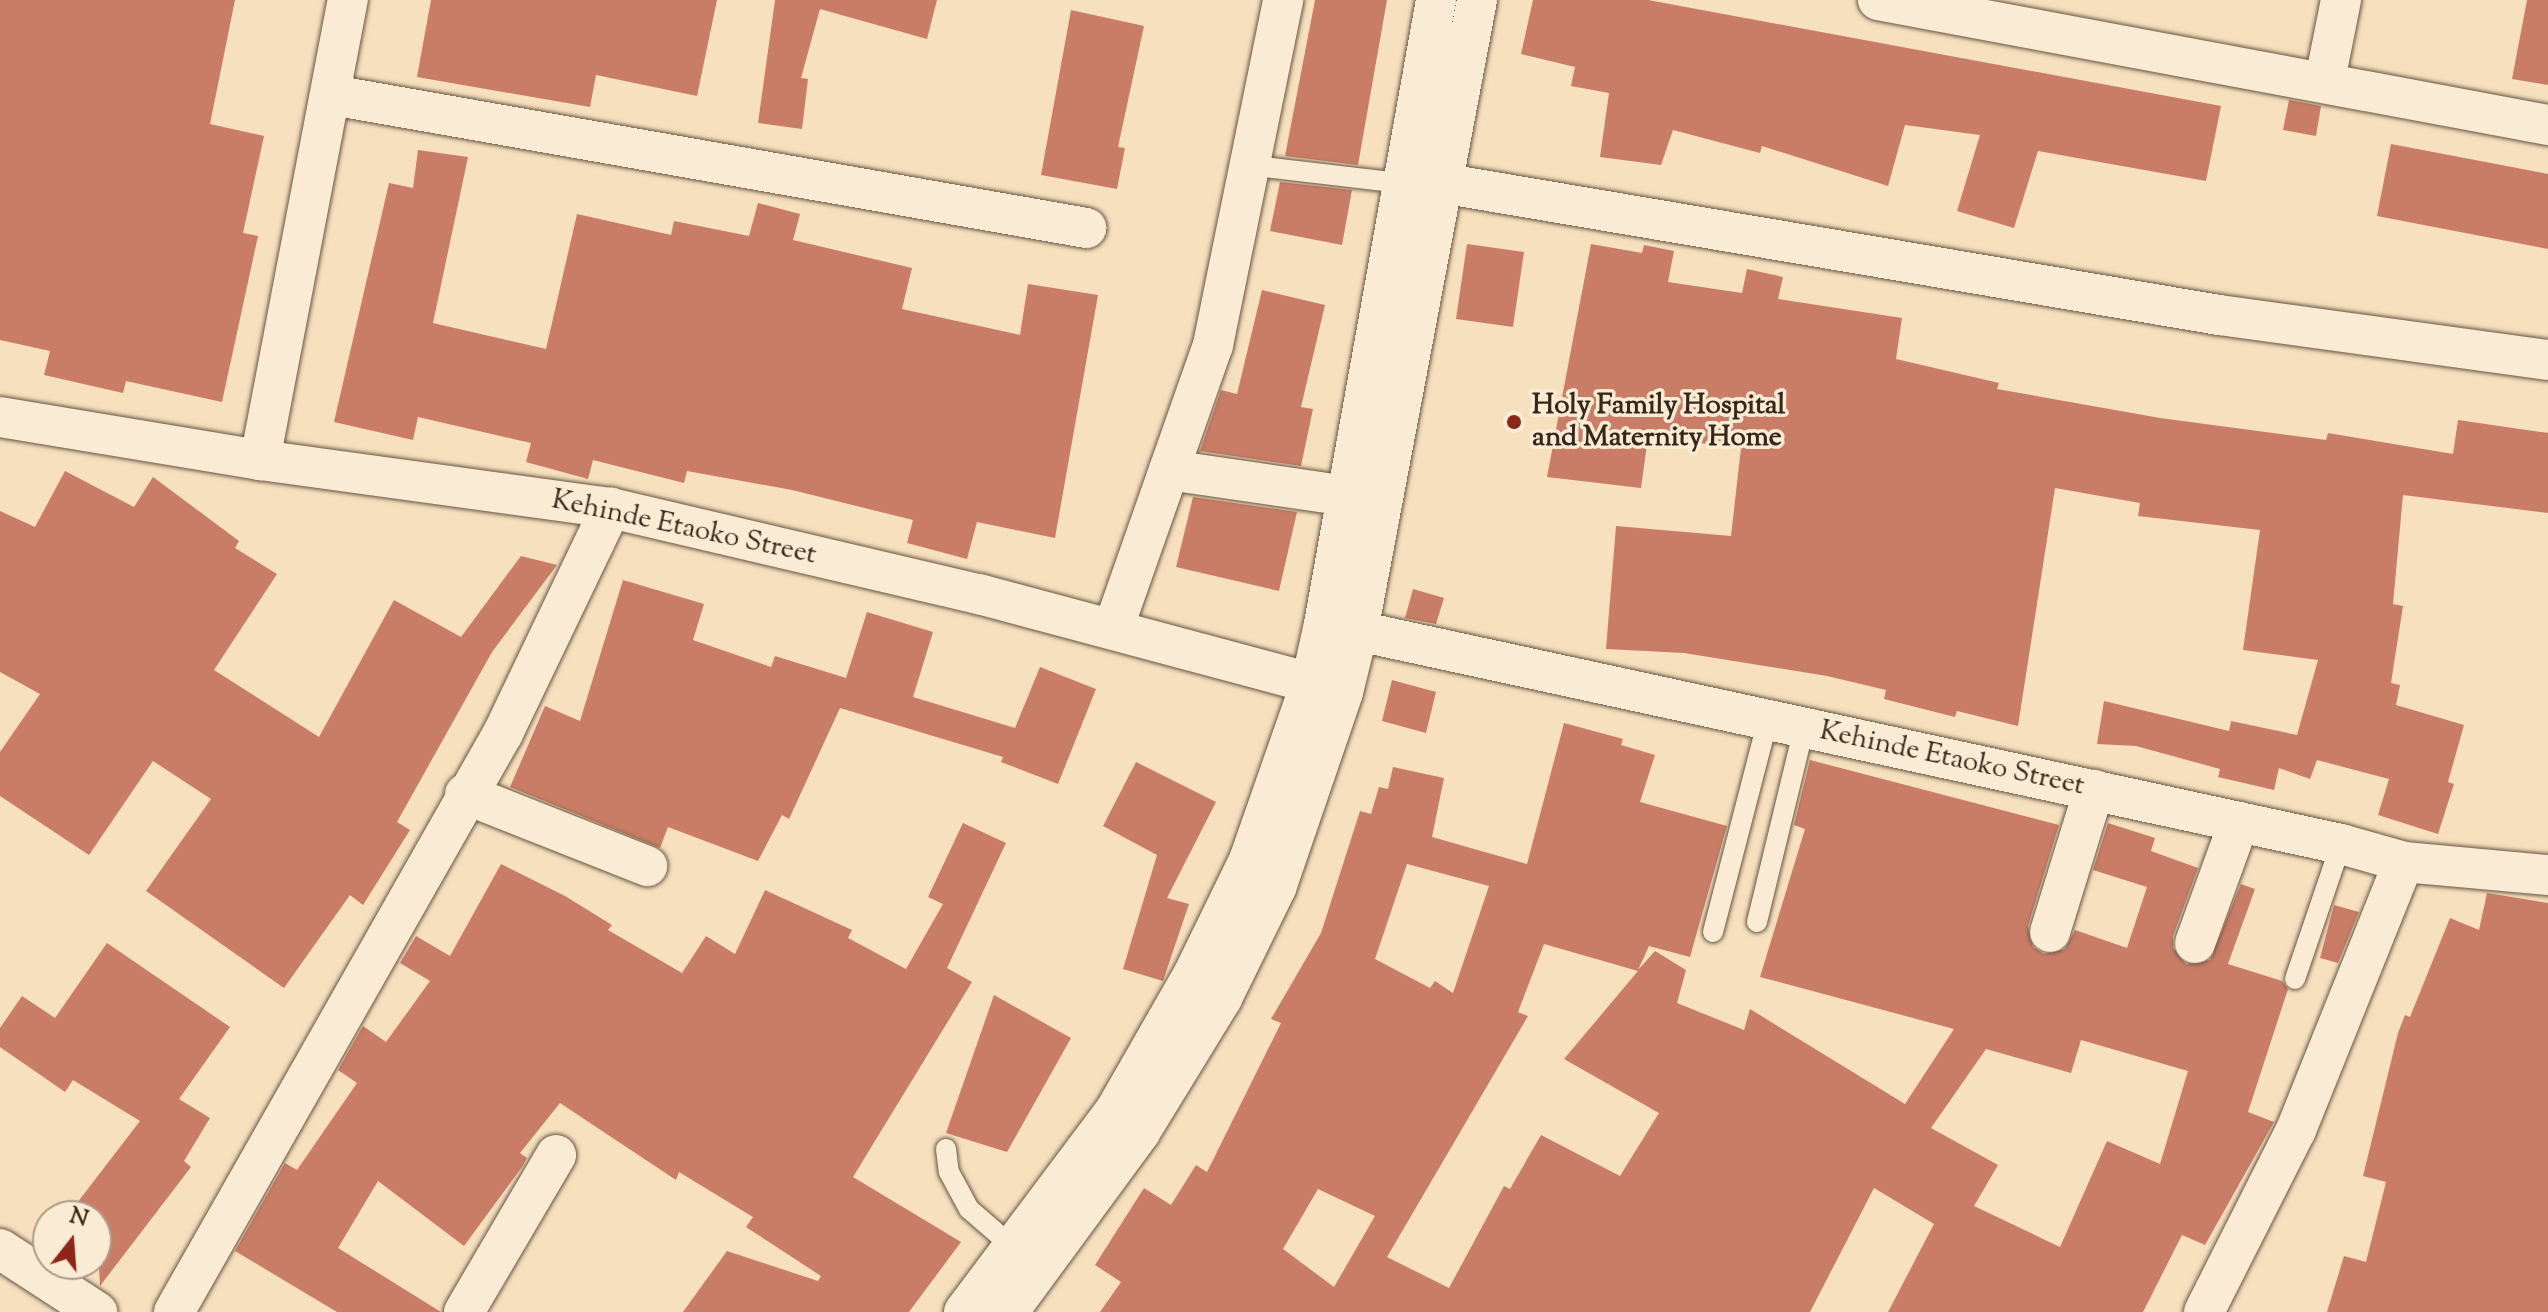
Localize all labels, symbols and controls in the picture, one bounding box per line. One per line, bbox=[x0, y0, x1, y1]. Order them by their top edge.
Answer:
place label: Holy Family Hospital and Maternity Home bbox=[1532, 389, 1785, 455]
marker: Holy Family Hospital and Maternity Home bbox=[1503, 411, 1525, 433]
street label: Kehinde Etaoko Street bbox=[549, 484, 819, 572]
street label: Kehinde Etaoko Street bbox=[1817, 715, 2087, 803]
north arrow bbox=[32, 1200, 112, 1280]
text: N bbox=[65, 1201, 92, 1237]

